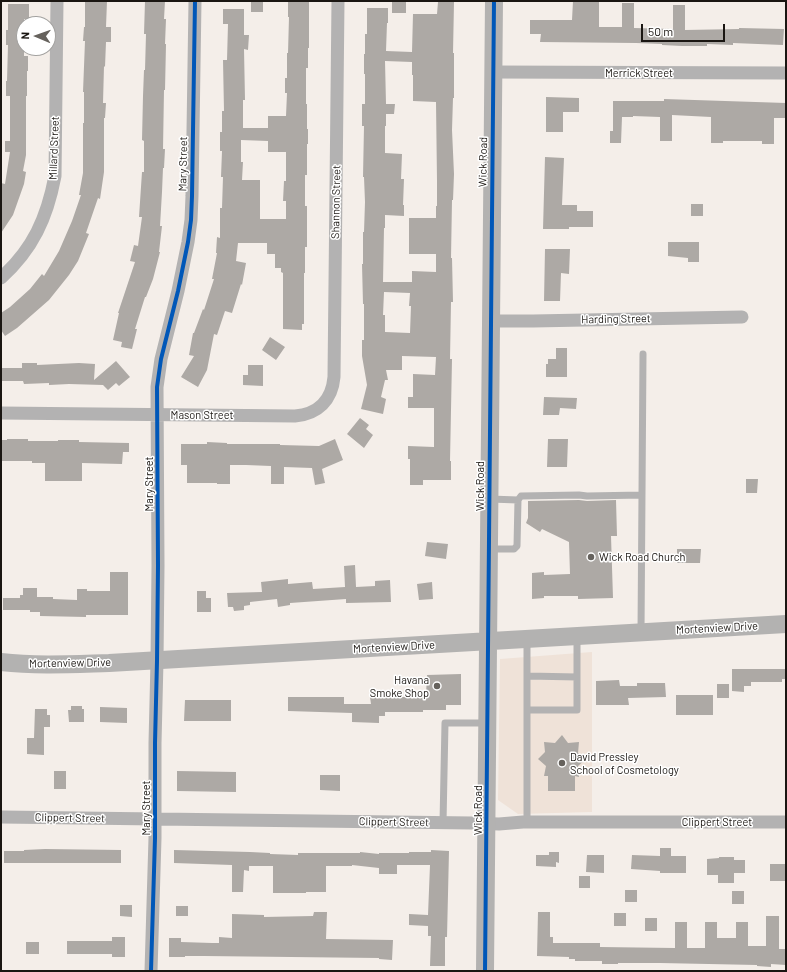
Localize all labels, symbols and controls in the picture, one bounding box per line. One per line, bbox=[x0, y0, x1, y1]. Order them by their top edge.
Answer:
north arrow bbox=[16, 16, 56, 56]
scale bar bbox=[643, 16, 727, 42]
text: 50 m bbox=[648, 24, 673, 38]
text: N bbox=[18, 32, 31, 39]
street label: Merrick Street bbox=[605, 66, 673, 80]
street label: Millard Street bbox=[46, 116, 62, 180]
street label: Mary Street bbox=[176, 136, 190, 192]
street label: Wick Road bbox=[476, 137, 490, 187]
street label: Shannon Street bbox=[329, 165, 343, 239]
street label: Harding Street bbox=[581, 312, 651, 326]
street label: Mason Street bbox=[171, 408, 233, 422]
street label: Mary Street bbox=[142, 456, 156, 512]
street label: Wick Road bbox=[473, 461, 487, 511]
place label: Wick Road Church bbox=[599, 550, 686, 564]
marker: Wick Road Church bbox=[586, 552, 596, 562]
street label: Mortenview Drive bbox=[676, 619, 758, 637]
street label: Mortenview Drive bbox=[353, 638, 435, 656]
street label: Mortenview Drive bbox=[29, 656, 111, 670]
place label: Havana Smoke Shop bbox=[370, 673, 429, 699]
marker: Havana Smoke Shop bbox=[432, 681, 442, 691]
place label: David Pressley School of Cosmetology bbox=[570, 750, 679, 776]
marker: David Pressley School of Cosmetology bbox=[557, 758, 567, 768]
street label: Mary Street bbox=[139, 780, 153, 836]
street label: Wick Road bbox=[471, 785, 485, 835]
street label: Clippert Street bbox=[35, 811, 105, 825]
street label: Clippert Street bbox=[359, 815, 429, 829]
street label: Clippert Street bbox=[682, 815, 752, 829]

